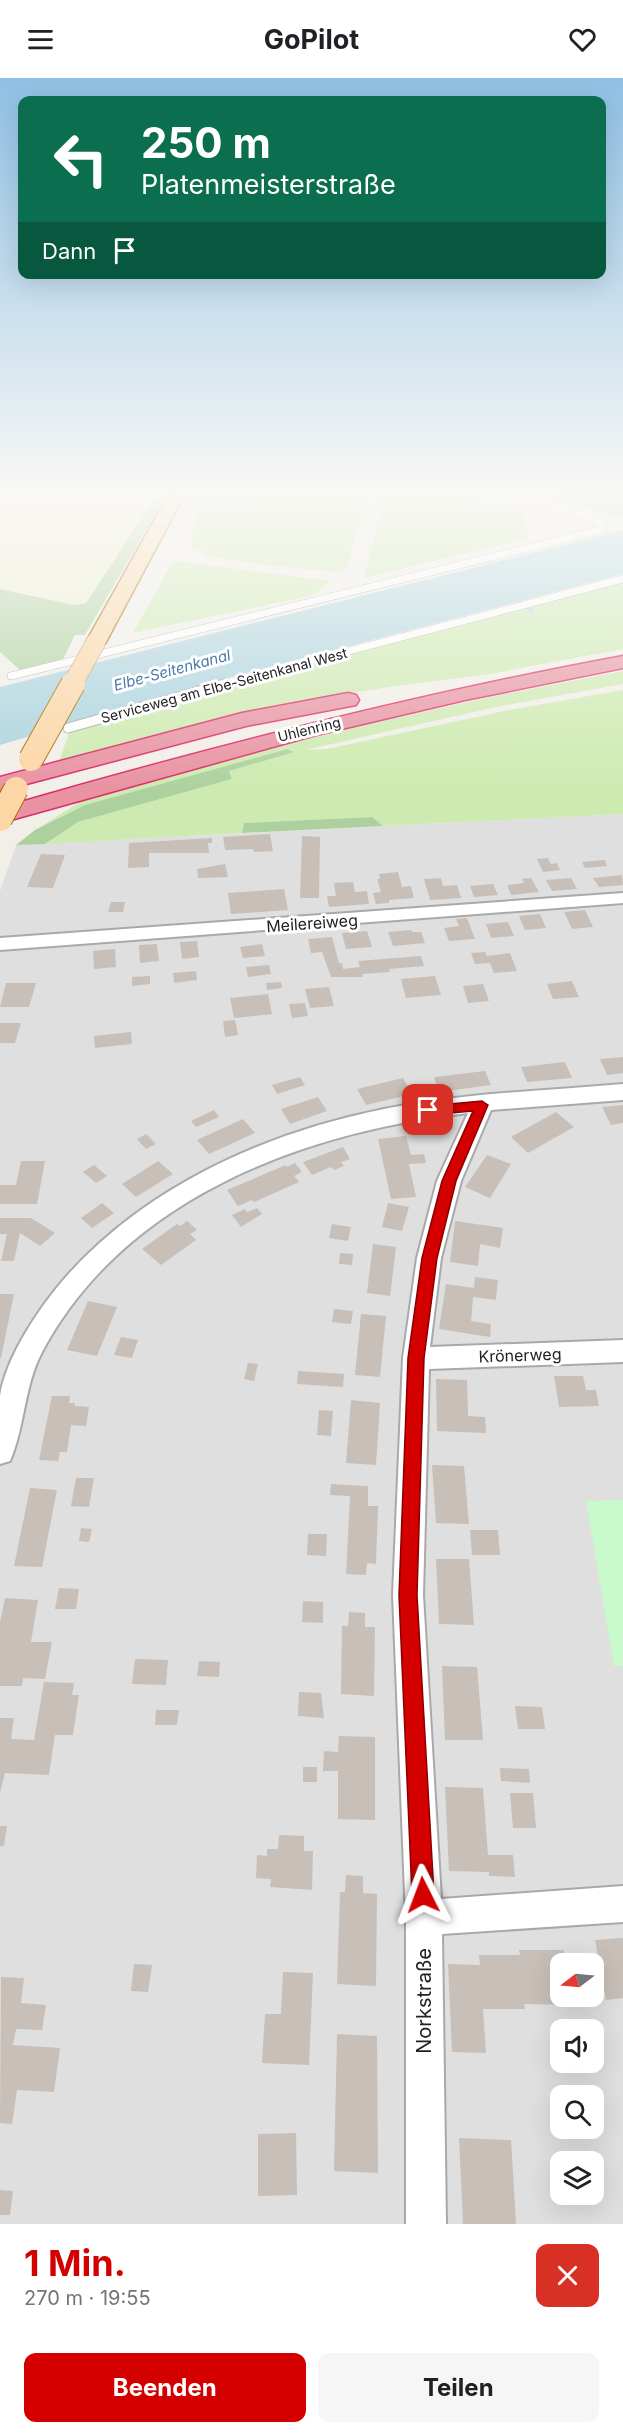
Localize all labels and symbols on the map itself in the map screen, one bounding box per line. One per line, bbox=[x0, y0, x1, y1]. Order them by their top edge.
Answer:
street label: Serviceweg am Elbe-Seitenkanal West bbox=[99, 644, 349, 726]
water label: Elbe-Seitenkanal bbox=[111, 645, 233, 695]
street label: Uhlenring bbox=[276, 713, 342, 745]
street label: Meilereiweg bbox=[266, 910, 358, 936]
pin bbox=[402, 1084, 453, 1135]
street label: Krönerweg bbox=[478, 1344, 562, 1366]
position arrow bbox=[391, 1863, 455, 1927]
street label: Norkstraße bbox=[412, 1948, 436, 2054]
north arrow bbox=[550, 1953, 604, 2007]

